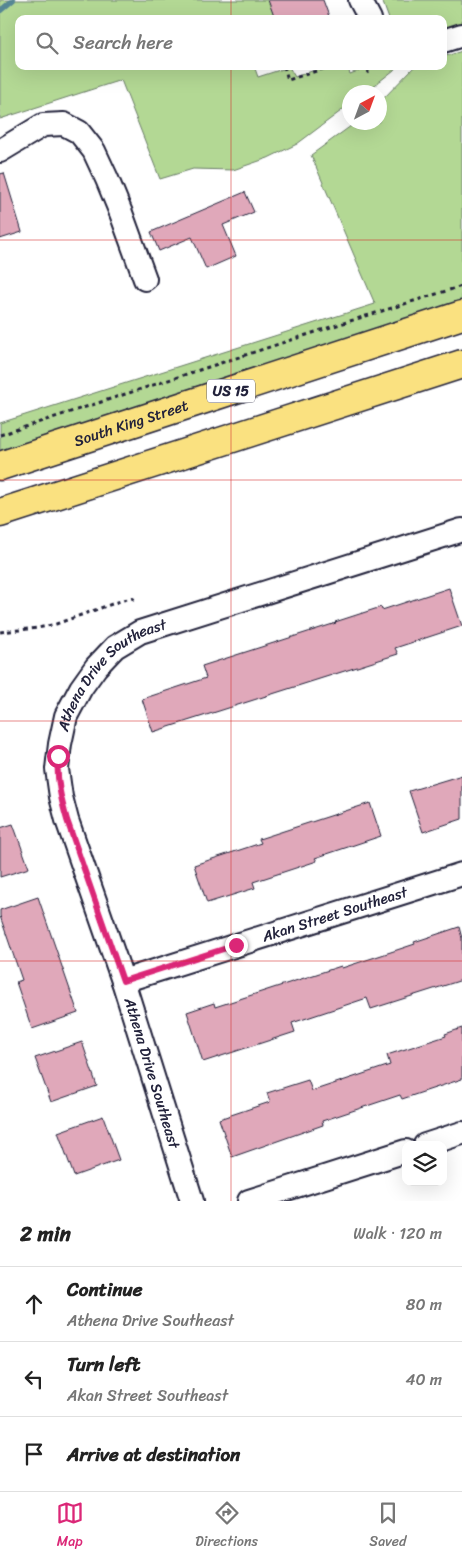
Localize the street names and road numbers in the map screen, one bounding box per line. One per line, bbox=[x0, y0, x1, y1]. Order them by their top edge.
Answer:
road number: US 15 bbox=[207, 380, 255, 402]
street label: South King Street bbox=[71, 392, 192, 454]
street label: Athena Drive Southeast bbox=[50, 611, 171, 735]
street label: Akan Street Southeast bbox=[258, 879, 412, 950]
street label: Athena Drive Southeast bbox=[116, 993, 188, 1153]

